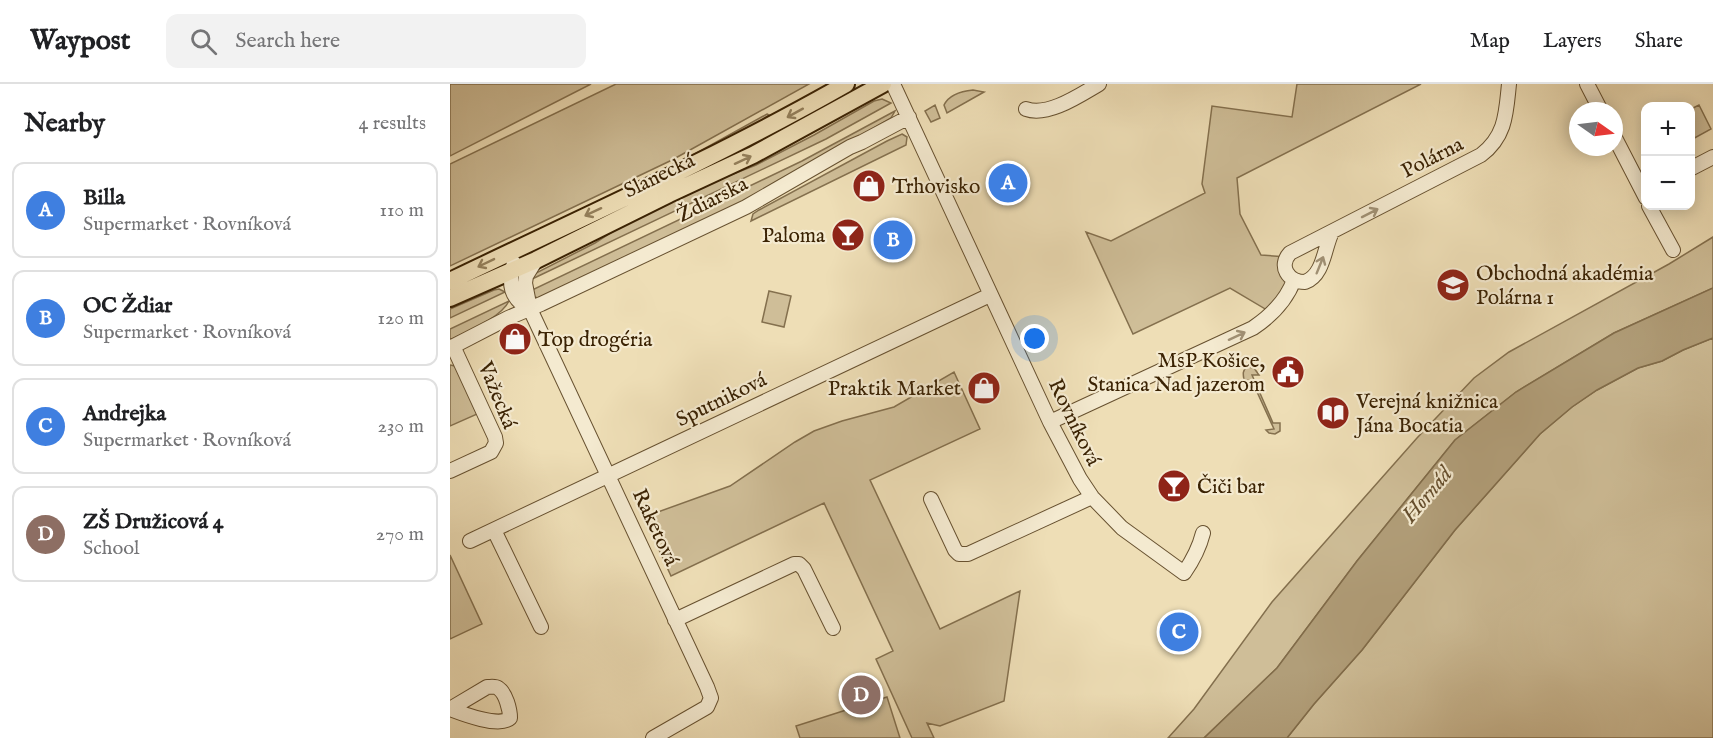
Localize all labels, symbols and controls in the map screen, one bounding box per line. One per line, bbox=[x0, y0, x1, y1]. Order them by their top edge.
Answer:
search box bbox=[166, 14, 586, 68]
text: Waypost bbox=[30, 24, 130, 59]
icon: search bbox=[187, 25, 220, 58]
text: Search here bbox=[235, 27, 340, 55]
text: Map bbox=[1470, 28, 1510, 55]
text: Layers bbox=[1543, 28, 1602, 55]
text: Share bbox=[1635, 28, 1683, 55]
north arrow bbox=[1569, 102, 1623, 156]
map controls bbox=[1641, 102, 1695, 210]
button: + bbox=[1641, 102, 1695, 156]
text: Nearby bbox=[24, 107, 105, 140]
one-way arrow bbox=[787, 107, 804, 119]
text: 4 results bbox=[359, 111, 426, 136]
street label: Polárna bbox=[1397, 131, 1469, 185]
street label: Slanecká bbox=[620, 147, 700, 205]
one-way arrow bbox=[734, 153, 752, 165]
button: − bbox=[1641, 156, 1695, 210]
pin: A bbox=[988, 160, 1028, 206]
shop icon: Trhovisko bbox=[851, 168, 887, 204]
street label: Ždiarska bbox=[673, 171, 754, 230]
place label: Trhovisko bbox=[892, 174, 980, 201]
text: Billa bbox=[83, 184, 125, 212]
text: A bbox=[39, 198, 52, 223]
text: 110 m bbox=[380, 198, 424, 223]
one-way arrow bbox=[584, 207, 602, 219]
one-way arrow bbox=[1361, 207, 1378, 219]
text: Supermarket · Rovníková bbox=[83, 212, 291, 237]
bar icon: Paloma bbox=[830, 217, 866, 253]
pin: B bbox=[874, 218, 912, 262]
place label: Paloma bbox=[762, 223, 826, 250]
one-way arrow bbox=[1315, 256, 1326, 275]
one-way arrow bbox=[478, 258, 496, 270]
place label: Obchodná akadémia Polárna 1 bbox=[1476, 261, 1654, 312]
school or university icon: Obchodná akadémia Polárna 1 bbox=[1435, 267, 1471, 303]
text: OC Ždiar bbox=[83, 292, 172, 320]
text: B bbox=[39, 306, 52, 331]
text: 120 m bbox=[378, 306, 424, 331]
text: Supermarket · Rovníková bbox=[83, 320, 291, 345]
shop icon: Top drogéria bbox=[497, 321, 533, 357]
your location bbox=[1020, 324, 1049, 353]
place label: Top drogéria bbox=[538, 327, 653, 354]
one-way arrow bbox=[1227, 329, 1245, 341]
place label: MsP Košice, Stanica Nad jazerom bbox=[1087, 348, 1265, 399]
public building icon: MsP Košice, Stanica Nad jazerom bbox=[1270, 354, 1306, 390]
street label: Važecká bbox=[471, 357, 523, 434]
street label: Sputniková bbox=[672, 366, 772, 434]
shop icon: Praktik Market bbox=[966, 370, 1002, 406]
street label: Rovníková bbox=[1041, 375, 1107, 471]
place label: Praktik Market bbox=[828, 376, 961, 403]
place label: Verejná knižnica Jána Bocatia bbox=[1354, 389, 1499, 440]
library icon: Verejná knižnica Jána Bocatia bbox=[1315, 395, 1351, 431]
text: Andrejka bbox=[83, 400, 166, 428]
text: C bbox=[38, 414, 53, 439]
text: 230 m bbox=[378, 414, 424, 439]
text: Supermarket · Rovníková bbox=[83, 428, 291, 453]
water label: Hornád bbox=[1395, 460, 1460, 530]
bar icon: Čiči bar bbox=[1156, 468, 1192, 504]
place label: Čiči bar bbox=[1197, 473, 1265, 501]
street label: Raketová bbox=[625, 485, 685, 571]
text: ZŠ Družicová 4 bbox=[83, 508, 224, 536]
text: D bbox=[37, 522, 54, 547]
text: 270 m bbox=[376, 522, 424, 547]
text: School bbox=[83, 536, 139, 561]
pin: C bbox=[1160, 610, 1198, 654]
pin: D bbox=[842, 672, 880, 718]

